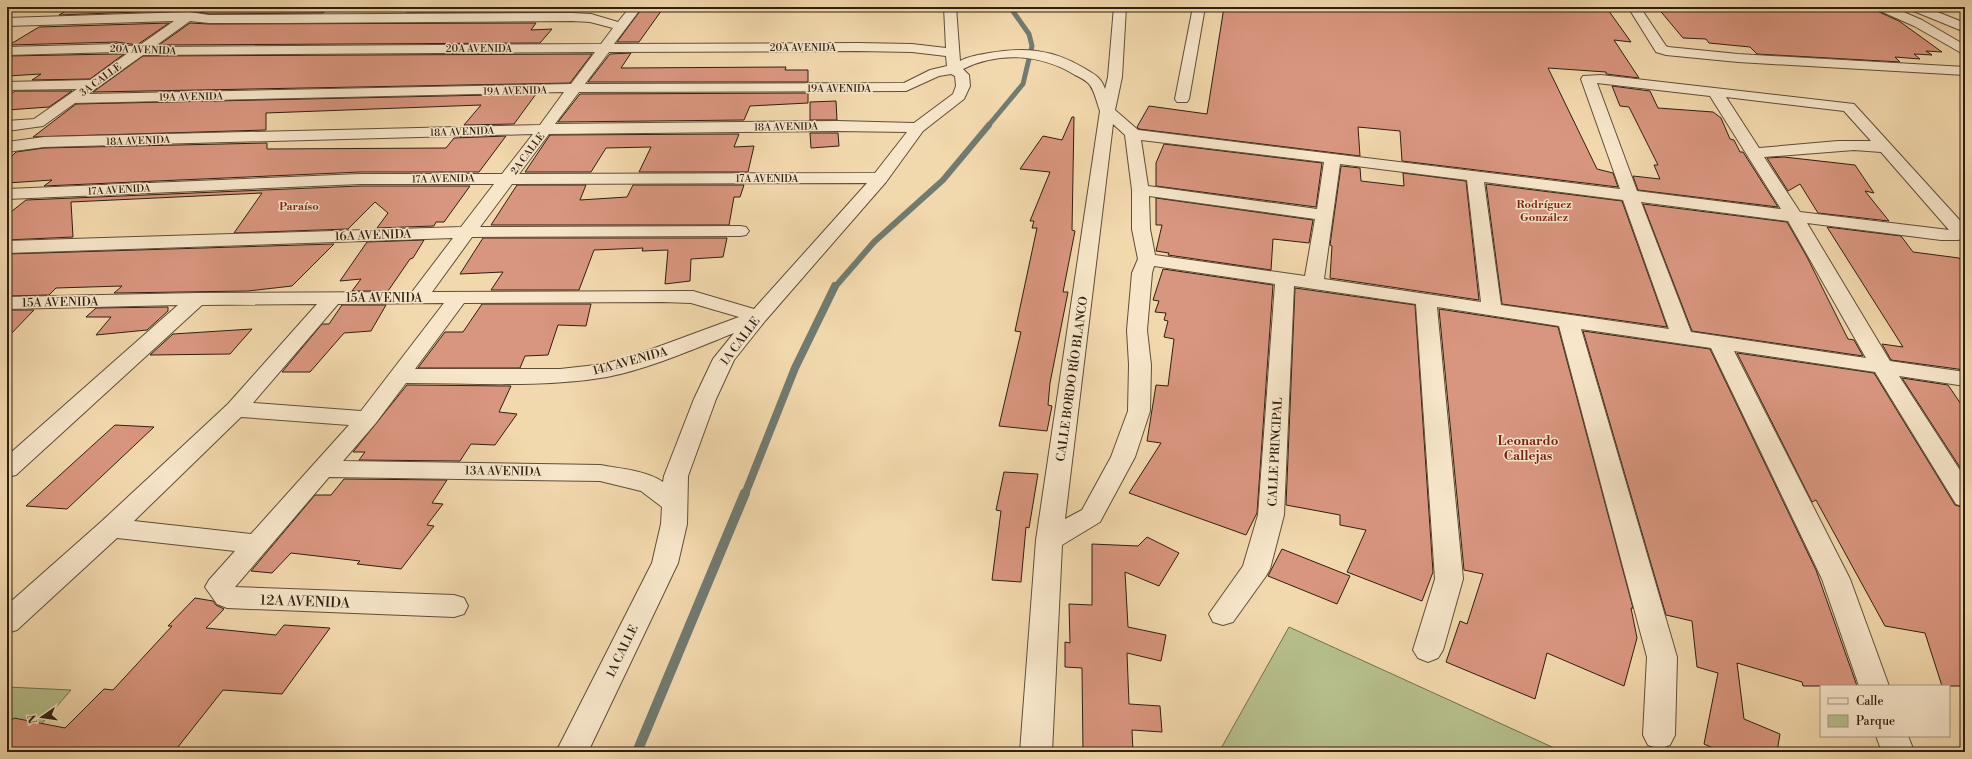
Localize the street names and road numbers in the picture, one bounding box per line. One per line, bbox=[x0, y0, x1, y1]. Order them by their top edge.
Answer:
street label: 20A AVENIDA bbox=[770, 42, 837, 54]
street label: 20A AVENIDA bbox=[110, 43, 177, 57]
street label: 20A AVENIDA bbox=[446, 43, 513, 55]
street label: 3A CALLE bbox=[77, 61, 124, 99]
street label: 19A AVENIDA bbox=[807, 83, 872, 95]
street label: 19A AVENIDA bbox=[483, 84, 548, 98]
street label: 19A AVENIDA bbox=[159, 90, 224, 104]
street label: 18A AVENIDA bbox=[754, 120, 819, 134]
street label: 18A AVENIDA bbox=[430, 125, 496, 139]
street label: 2A CALLE bbox=[508, 130, 547, 177]
street label: 18A AVENIDA bbox=[106, 134, 172, 148]
street label: 17A AVENIDA bbox=[411, 172, 476, 186]
street label: 17A AVENIDA bbox=[736, 173, 800, 185]
street label: 17A AVENIDA bbox=[87, 182, 152, 198]
street label: 16A AVENIDA bbox=[334, 227, 412, 244]
street label: 15A AVENIDA bbox=[346, 291, 423, 306]
street label: 15A AVENIDA bbox=[22, 294, 99, 311]
street label: CALLE BORDO RÍO BLANCO bbox=[1051, 295, 1092, 463]
street label: 1A CALLE bbox=[717, 314, 764, 369]
street label: 14A AVENIDA bbox=[591, 344, 670, 379]
street label: CALLE PRINCIPAL bbox=[1265, 397, 1286, 507]
street label: 13A AVENIDA bbox=[465, 463, 542, 480]
street label: 12A AVENIDA bbox=[260, 591, 351, 613]
street label: 1A CALLE bbox=[603, 622, 642, 680]

